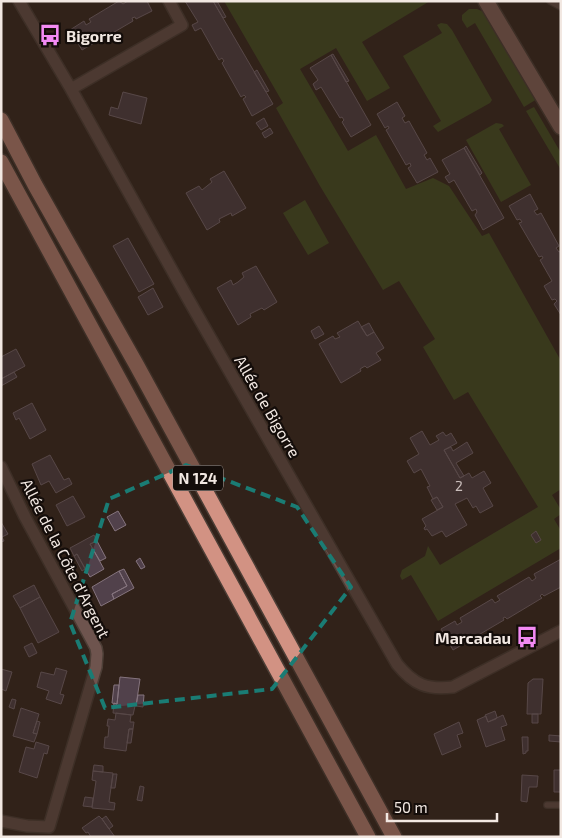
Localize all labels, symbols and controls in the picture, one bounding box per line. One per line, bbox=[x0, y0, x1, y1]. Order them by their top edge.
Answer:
bus stop icon: Bigorre bbox=[37, 22, 63, 48]
place label: Bigorre bbox=[66, 26, 122, 45]
street label: Allée de Bigorre bbox=[231, 352, 305, 460]
road number: N 124 bbox=[173, 466, 223, 490]
street label: Allée de la Côte d'Argent bbox=[18, 475, 114, 641]
house number: 2 bbox=[455, 477, 463, 494]
bus stop icon: Marcadau bbox=[514, 624, 540, 650]
place label: Marcadau bbox=[435, 628, 511, 647]
scale bar bbox=[387, 790, 497, 822]
text: 50 m bbox=[394, 798, 428, 816]

